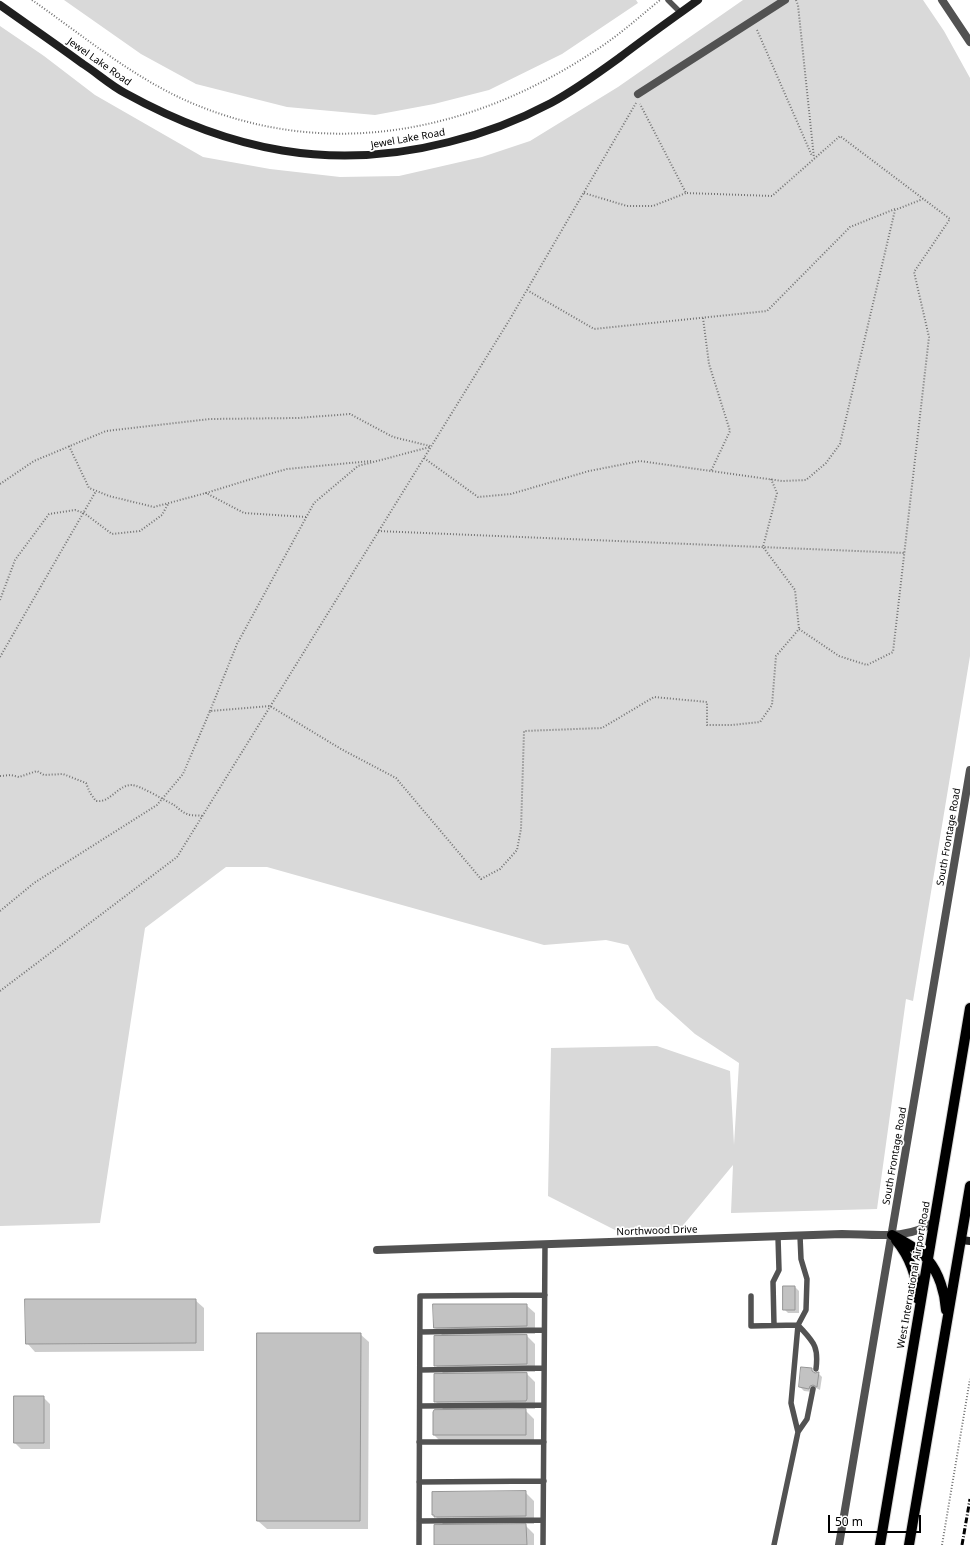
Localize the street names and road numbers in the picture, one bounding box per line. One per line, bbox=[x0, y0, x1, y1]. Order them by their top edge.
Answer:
street label: Jewel Lake Road bbox=[65, 35, 133, 89]
street label: Jewel Lake Road bbox=[370, 127, 446, 151]
street label: South Frontage Road bbox=[934, 787, 964, 887]
street label: South Frontage Road bbox=[880, 1106, 910, 1206]
street label: West International Airport Road bbox=[895, 1200, 933, 1350]
street label: Northwood Drive bbox=[616, 1224, 698, 1238]

